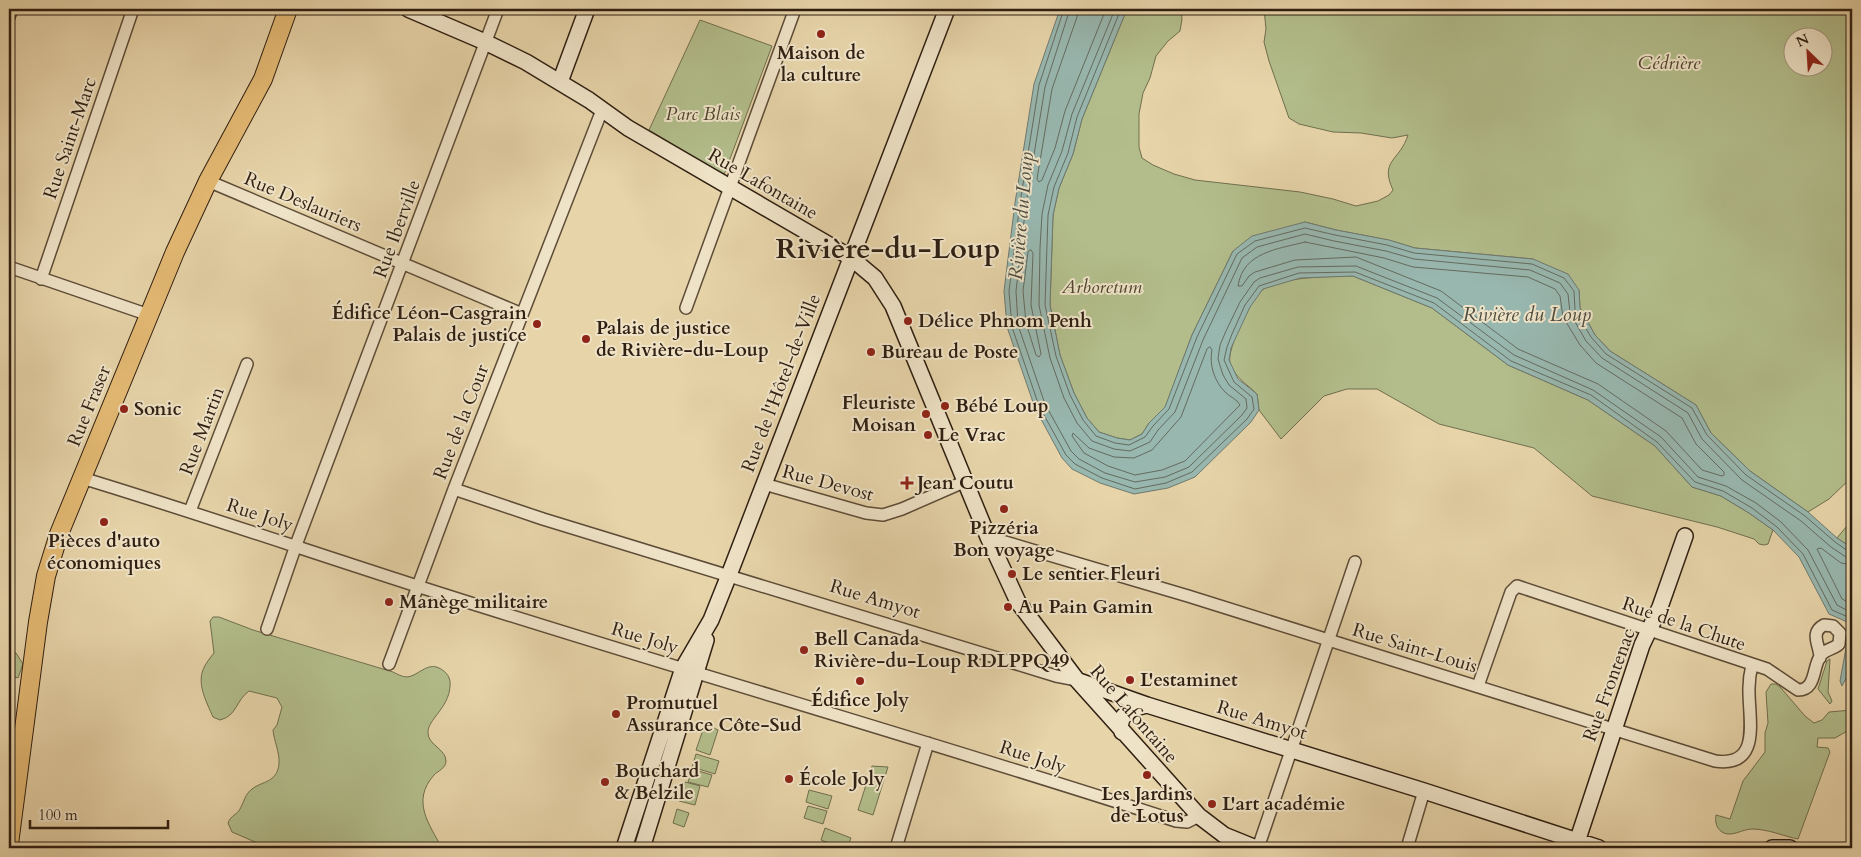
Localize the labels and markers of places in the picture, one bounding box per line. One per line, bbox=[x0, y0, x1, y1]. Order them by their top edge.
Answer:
marker: Maison de la culture bbox=[815, 28, 827, 40]
place label: Maison de la culture bbox=[777, 40, 865, 88]
place label: Édifice Léon-Casgrain Palais de justice bbox=[331, 300, 528, 348]
place label: Délice Phnom Penh bbox=[918, 308, 1092, 334]
place label: Palais de justice de Rivière-du-Loup bbox=[596, 315, 769, 363]
marker: Délice Phnom Penh bbox=[902, 315, 914, 327]
marker: Édifice Léon-Casgrain Palais de justice bbox=[531, 318, 543, 330]
marker: Palais de justice de Rivière-du-Loup bbox=[580, 333, 592, 345]
place label: Bureau de Poste bbox=[881, 339, 1018, 365]
marker: Bureau de Poste bbox=[865, 346, 877, 358]
place label: Fleuriste Moisan bbox=[842, 390, 917, 438]
place label: Bébé Loup bbox=[955, 393, 1049, 419]
place label: Sonic bbox=[134, 396, 182, 422]
marker: Bébé Loup bbox=[939, 400, 951, 412]
marker: Sonic bbox=[118, 403, 130, 415]
marker: Fleuriste Moisan bbox=[920, 408, 932, 420]
place label: Le Vrac bbox=[938, 422, 1006, 448]
marker: Le Vrac bbox=[922, 429, 934, 441]
place label: Jean Coutu bbox=[914, 470, 1014, 496]
marker: Jean Coutu bbox=[901, 477, 913, 489]
marker: Pizzéria Bon voyage bbox=[998, 503, 1010, 515]
place label: Pizzéria Bon voyage bbox=[953, 515, 1055, 563]
marker: Pièces d'auto économiques bbox=[98, 516, 110, 528]
place label: Pièces d'auto économiques bbox=[47, 528, 161, 576]
place label: Le sentier Fleuri bbox=[1022, 561, 1161, 587]
marker: Le sentier Fleuri bbox=[1006, 568, 1018, 580]
place label: Manège militaire bbox=[399, 589, 548, 615]
place label: Au Pain Gamin bbox=[1018, 594, 1154, 620]
marker: Manège militaire bbox=[383, 596, 395, 608]
marker: Au Pain Gamin bbox=[1002, 601, 1014, 613]
place label: Bell Canada Rivière-du-Loup RDLPPQ49 bbox=[814, 626, 1070, 674]
marker: Bell Canada Rivière-du-Loup RDLPPQ49 bbox=[798, 644, 810, 656]
place label: L'estaminet bbox=[1140, 667, 1238, 693]
marker: L'estaminet bbox=[1124, 674, 1136, 686]
marker: Édifice Joly bbox=[854, 675, 866, 687]
place label: Édifice Joly bbox=[811, 687, 909, 713]
place label: Promutuel Assurance Côte-Sud bbox=[626, 690, 802, 738]
marker: Promutuel Assurance Côte-Sud bbox=[610, 708, 622, 720]
place label: Bouchard & Belzile bbox=[615, 758, 699, 806]
place label: École Joly bbox=[799, 766, 885, 792]
marker: Les Jardins de Lotus bbox=[1141, 769, 1153, 781]
marker: École Joly bbox=[783, 773, 795, 785]
marker: Bouchard & Belzile bbox=[599, 776, 611, 788]
place label: Les Jardins de Lotus bbox=[1101, 781, 1193, 829]
place label: L'art académie bbox=[1222, 791, 1345, 817]
marker: L'art académie bbox=[1206, 798, 1218, 810]

